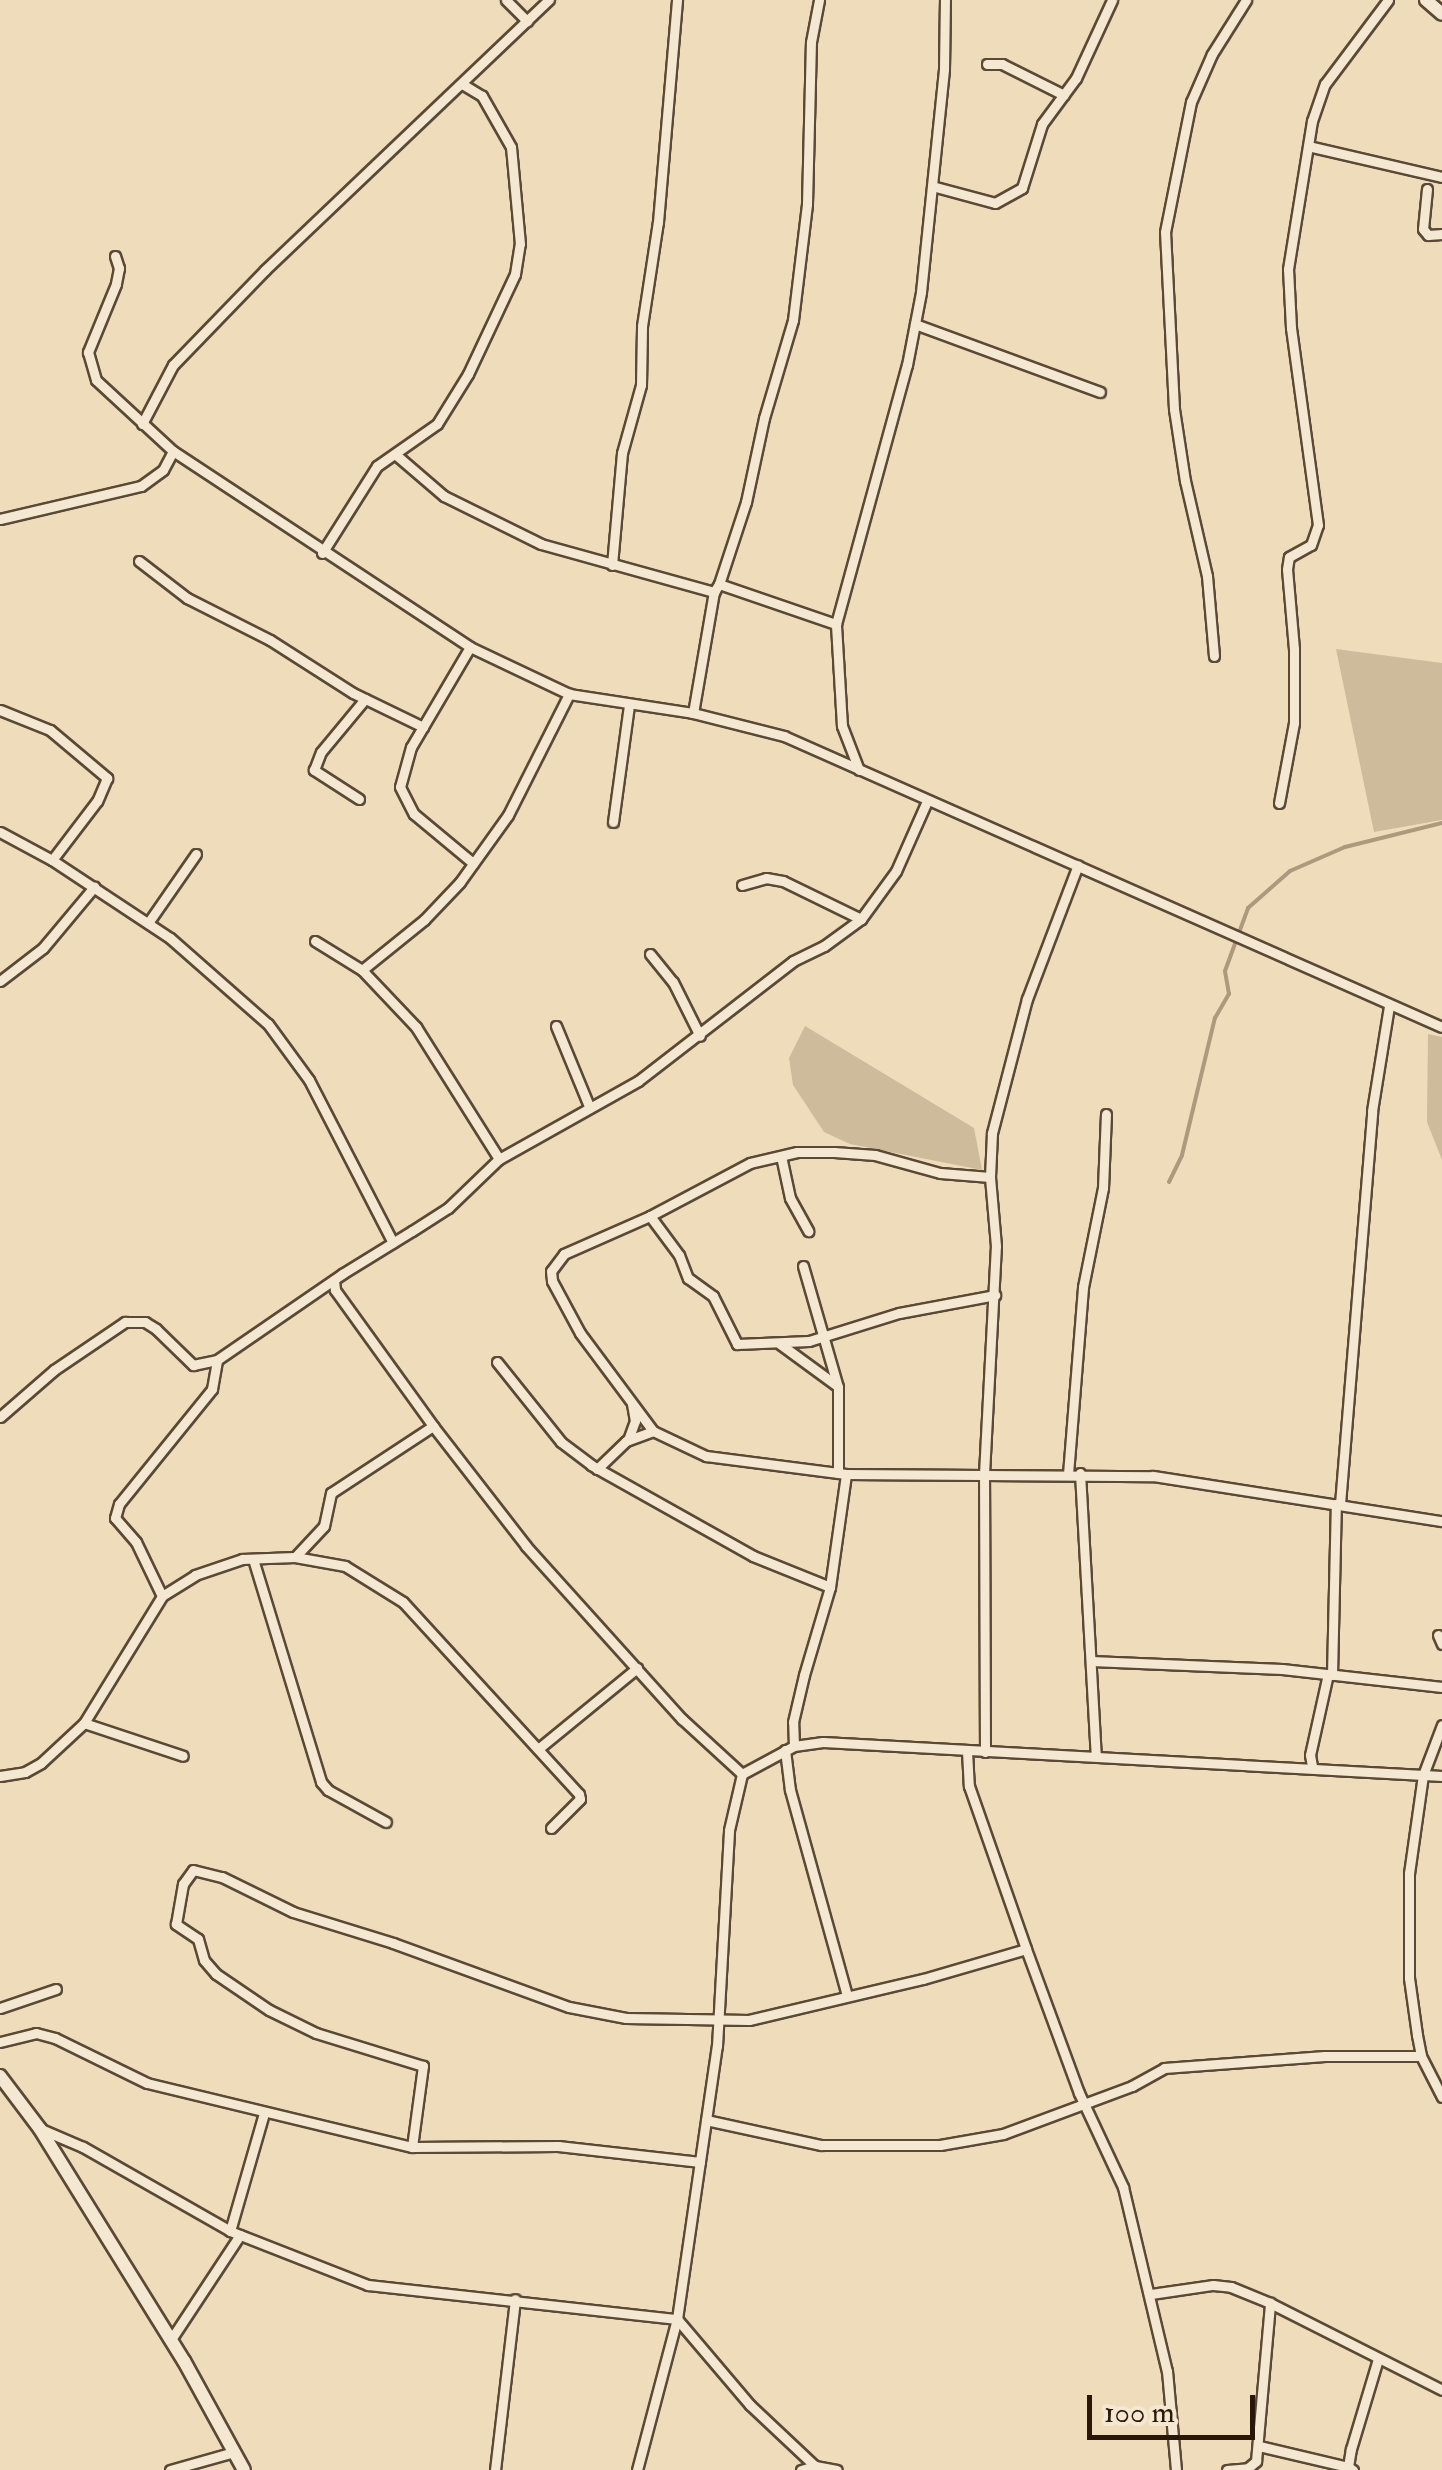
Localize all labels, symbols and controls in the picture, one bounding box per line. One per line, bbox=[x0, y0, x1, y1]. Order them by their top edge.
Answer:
scale bar bbox=[1092, 2375, 1260, 2437]
text: 100 m bbox=[1104, 2394, 1175, 2431]

